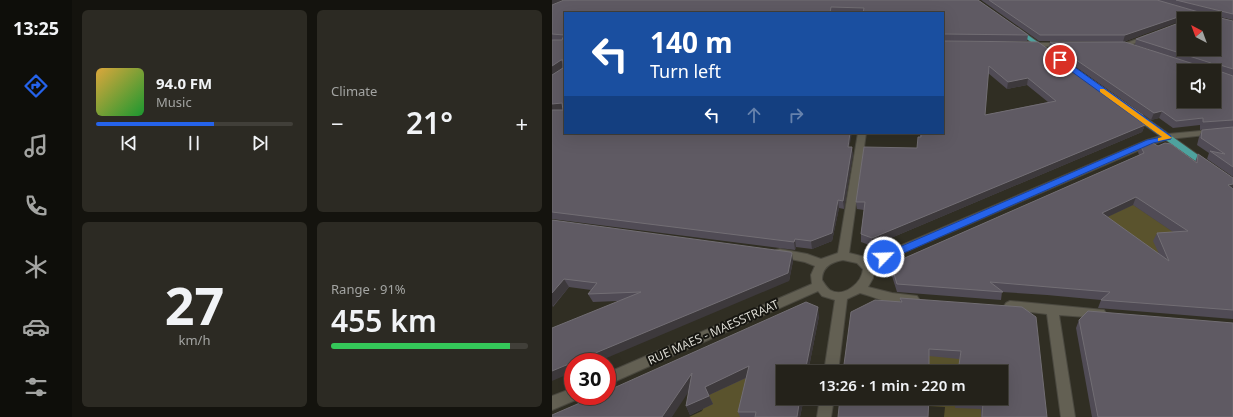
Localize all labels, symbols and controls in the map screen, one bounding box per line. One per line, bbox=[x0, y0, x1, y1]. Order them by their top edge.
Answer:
north arrow bbox=[1177, 12, 1221, 56]
map controls bbox=[1177, 12, 1221, 108]
text: 13:25 bbox=[13, 16, 59, 40]
text: 140 m bbox=[650, 23, 733, 61]
icon: left bbox=[584, 28, 636, 80]
pin bbox=[1043, 43, 1077, 77]
icon: arrive bbox=[1049, 49, 1071, 71]
text: Turn left bbox=[650, 59, 721, 83]
button: sound bbox=[1177, 64, 1221, 108]
icon: directions bbox=[22, 72, 50, 100]
text: 94.0 FM bbox=[156, 73, 212, 93]
text: Climate bbox=[331, 82, 377, 100]
text: Music bbox=[156, 93, 192, 111]
text: 21° bbox=[406, 102, 453, 143]
icon: left bbox=[701, 104, 723, 126]
icon: ahead bbox=[743, 104, 765, 126]
icon: right bbox=[785, 104, 807, 126]
text: − bbox=[331, 108, 344, 138]
text: + bbox=[515, 108, 528, 138]
icon: music bbox=[22, 132, 50, 160]
icon: previous bbox=[118, 132, 140, 154]
icon: pause bbox=[183, 132, 205, 154]
icon: next bbox=[249, 132, 271, 154]
icon: phone bbox=[22, 192, 50, 220]
position arrow bbox=[863, 236, 905, 278]
icon: climate bbox=[22, 253, 50, 281]
text: 27 bbox=[165, 269, 224, 340]
text: Range · 91% bbox=[331, 280, 406, 298]
street label: RUE MAES - MAESSTRAAT bbox=[645, 295, 781, 369]
text: 455 km bbox=[331, 300, 437, 341]
icon: car bbox=[22, 313, 50, 341]
text: km/h bbox=[179, 331, 210, 349]
speed limit sign: 30 bbox=[564, 353, 616, 405]
icon: filters bbox=[22, 373, 50, 401]
text: 13:26 · 1 min · 220 m bbox=[818, 375, 966, 395]

